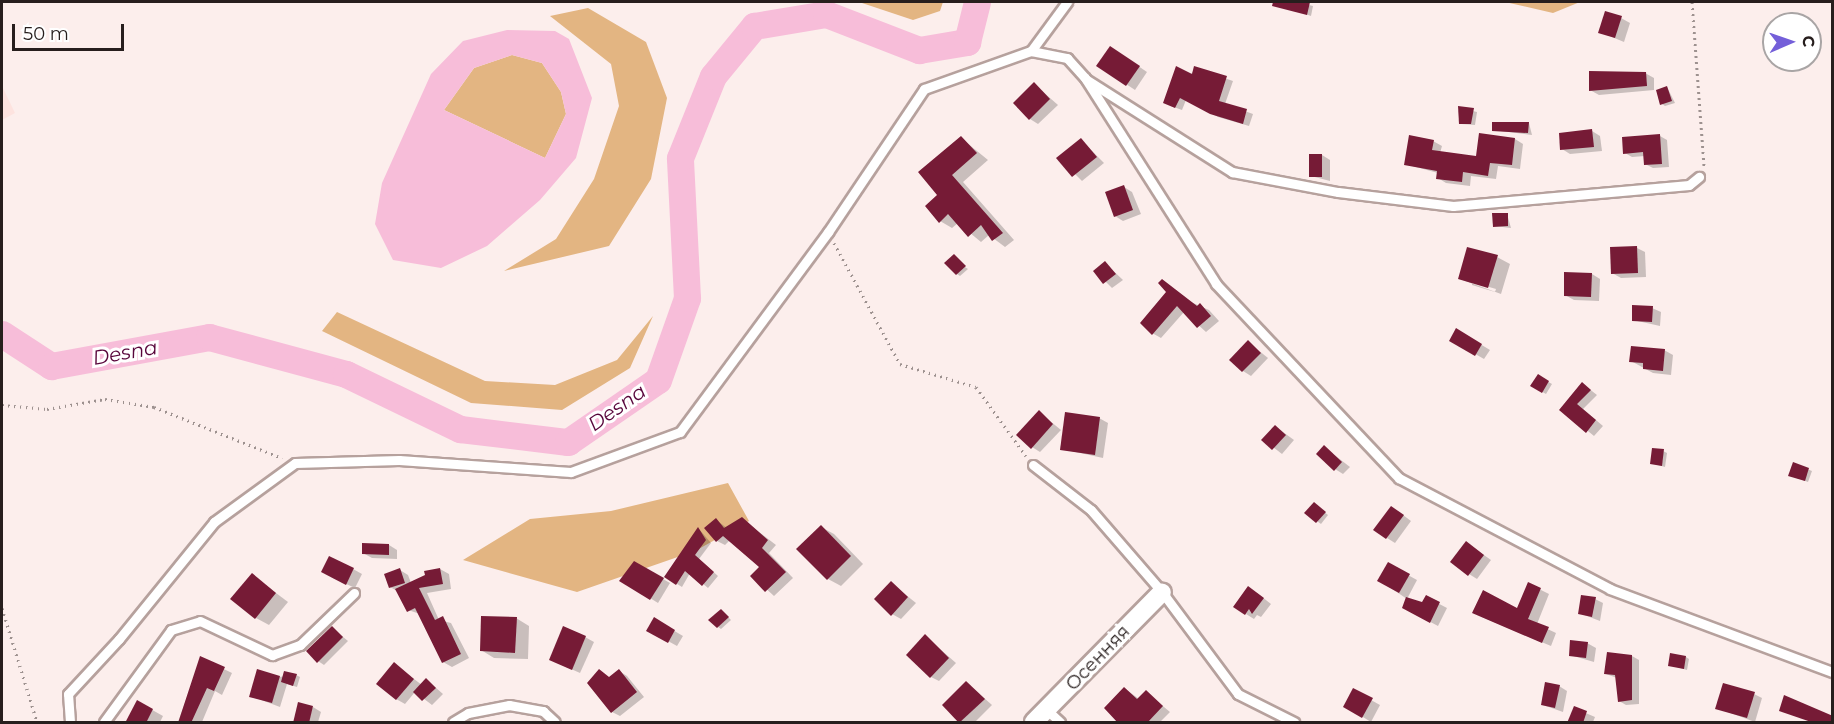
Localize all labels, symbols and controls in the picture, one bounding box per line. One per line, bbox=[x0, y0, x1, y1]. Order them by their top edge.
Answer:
scale bar bbox=[15, 12, 128, 50]
north arrow bbox=[1762, 12, 1822, 72]
text: 50 m bbox=[23, 23, 69, 45]
text: С bbox=[1799, 35, 1818, 48]
water label: Desna bbox=[91, 336, 159, 370]
water label: Desna bbox=[583, 379, 651, 437]
street label: Осенняя bbox=[1062, 621, 1134, 695]

